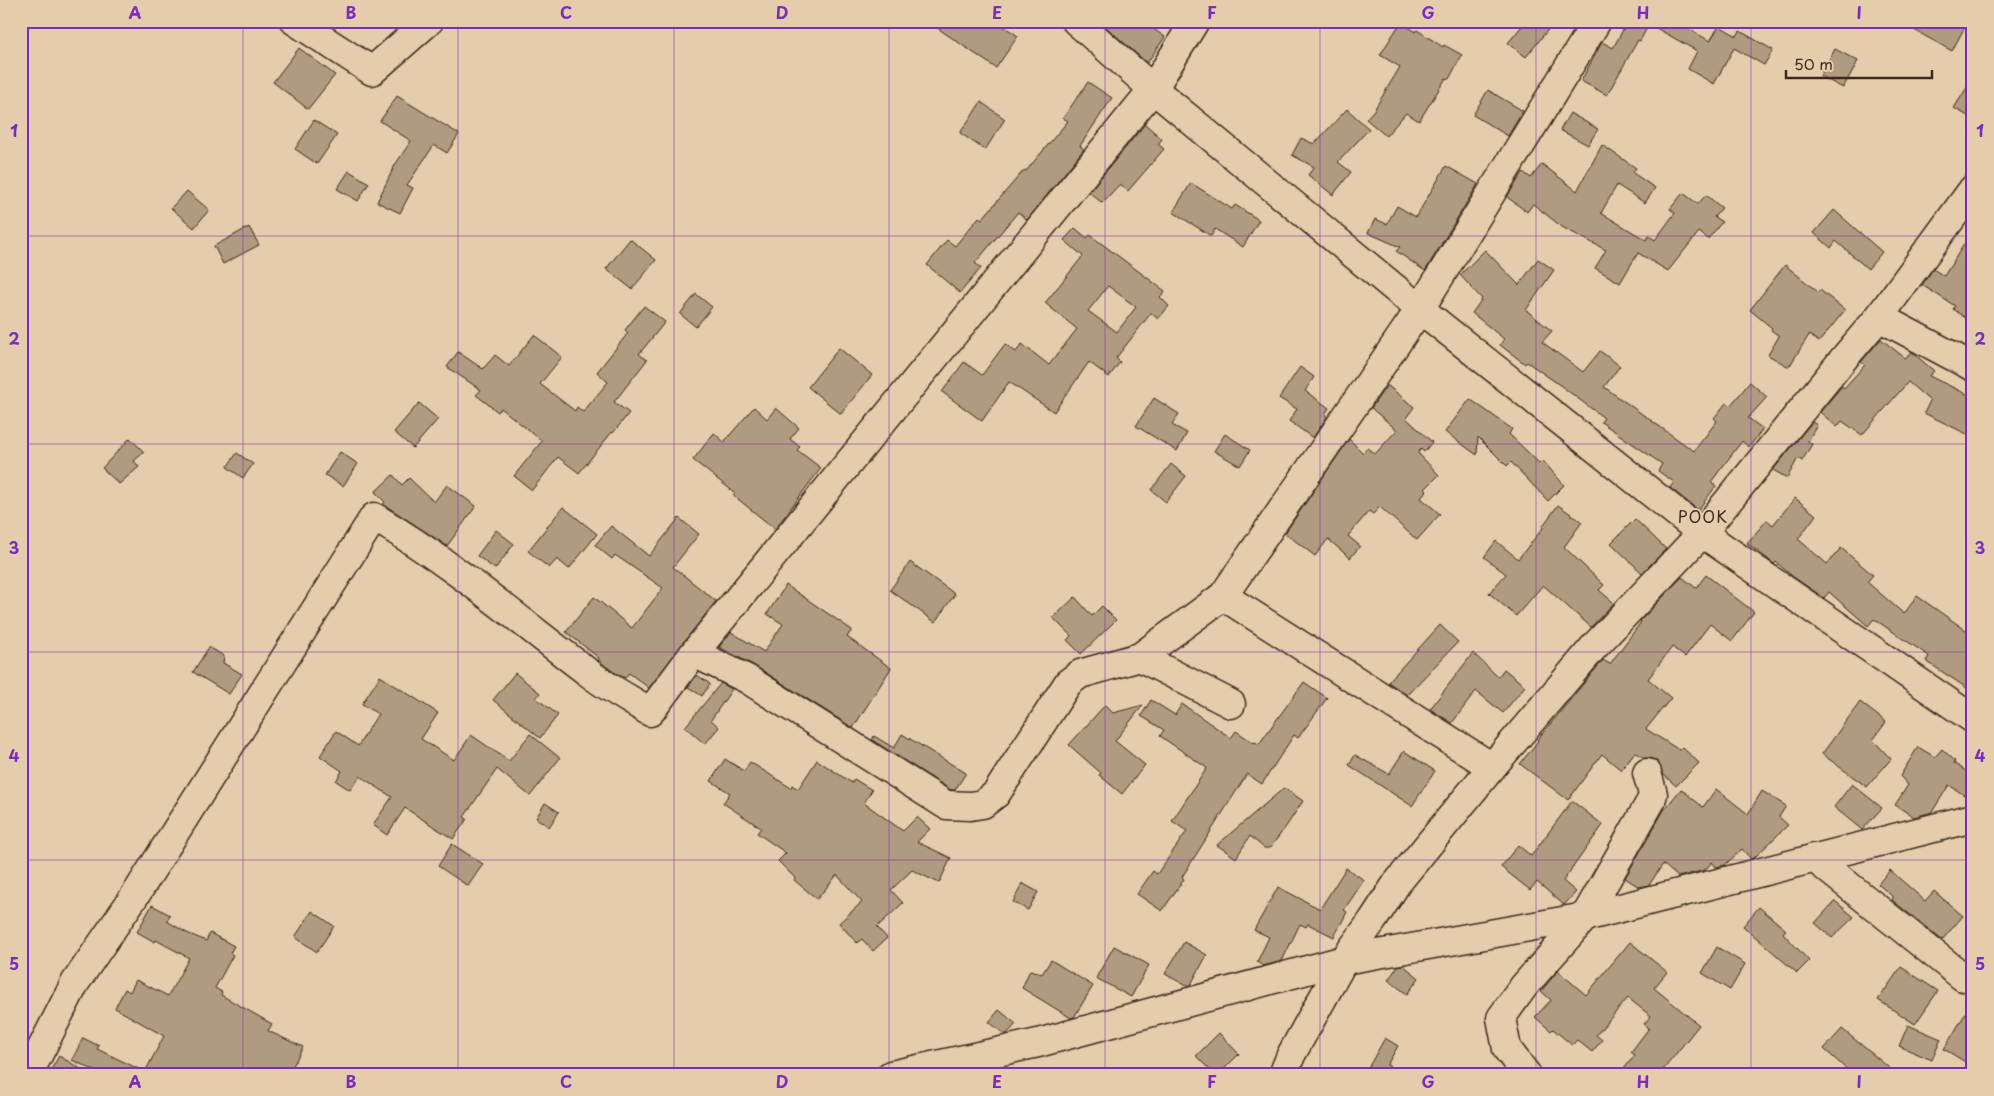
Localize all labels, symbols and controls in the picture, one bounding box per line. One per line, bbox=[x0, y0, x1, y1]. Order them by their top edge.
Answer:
text: A bbox=[129, 0, 142, 24]
text: B bbox=[346, 0, 357, 24]
text: C bbox=[560, 0, 572, 24]
text: D bbox=[776, 0, 788, 24]
text: E bbox=[992, 0, 1002, 24]
text: F bbox=[1207, 0, 1217, 24]
text: G bbox=[1421, 0, 1435, 24]
text: H bbox=[1637, 0, 1649, 24]
text: I bbox=[1856, 0, 1862, 24]
scale bar bbox=[1786, 48, 1933, 80]
text: 50 m bbox=[1794, 52, 1833, 75]
text: 1 bbox=[10, 118, 18, 142]
text: 1 bbox=[1976, 118, 1984, 142]
text: 2 bbox=[8, 326, 20, 350]
text: 2 bbox=[1974, 326, 1986, 350]
district label: POOK bbox=[1678, 504, 1728, 528]
text: 3 bbox=[9, 535, 19, 559]
text: 3 bbox=[1975, 535, 1985, 559]
text: 4 bbox=[9, 743, 20, 767]
text: 4 bbox=[1975, 743, 1986, 767]
text: 5 bbox=[9, 951, 19, 975]
text: 5 bbox=[1975, 951, 1985, 975]
text: A bbox=[129, 1069, 142, 1093]
text: B bbox=[346, 1069, 357, 1093]
text: C bbox=[560, 1069, 572, 1093]
text: D bbox=[776, 1069, 788, 1093]
text: E bbox=[992, 1069, 1002, 1093]
text: F bbox=[1207, 1069, 1217, 1093]
text: G bbox=[1421, 1069, 1435, 1093]
text: H bbox=[1637, 1069, 1649, 1093]
text: I bbox=[1856, 1069, 1862, 1093]

